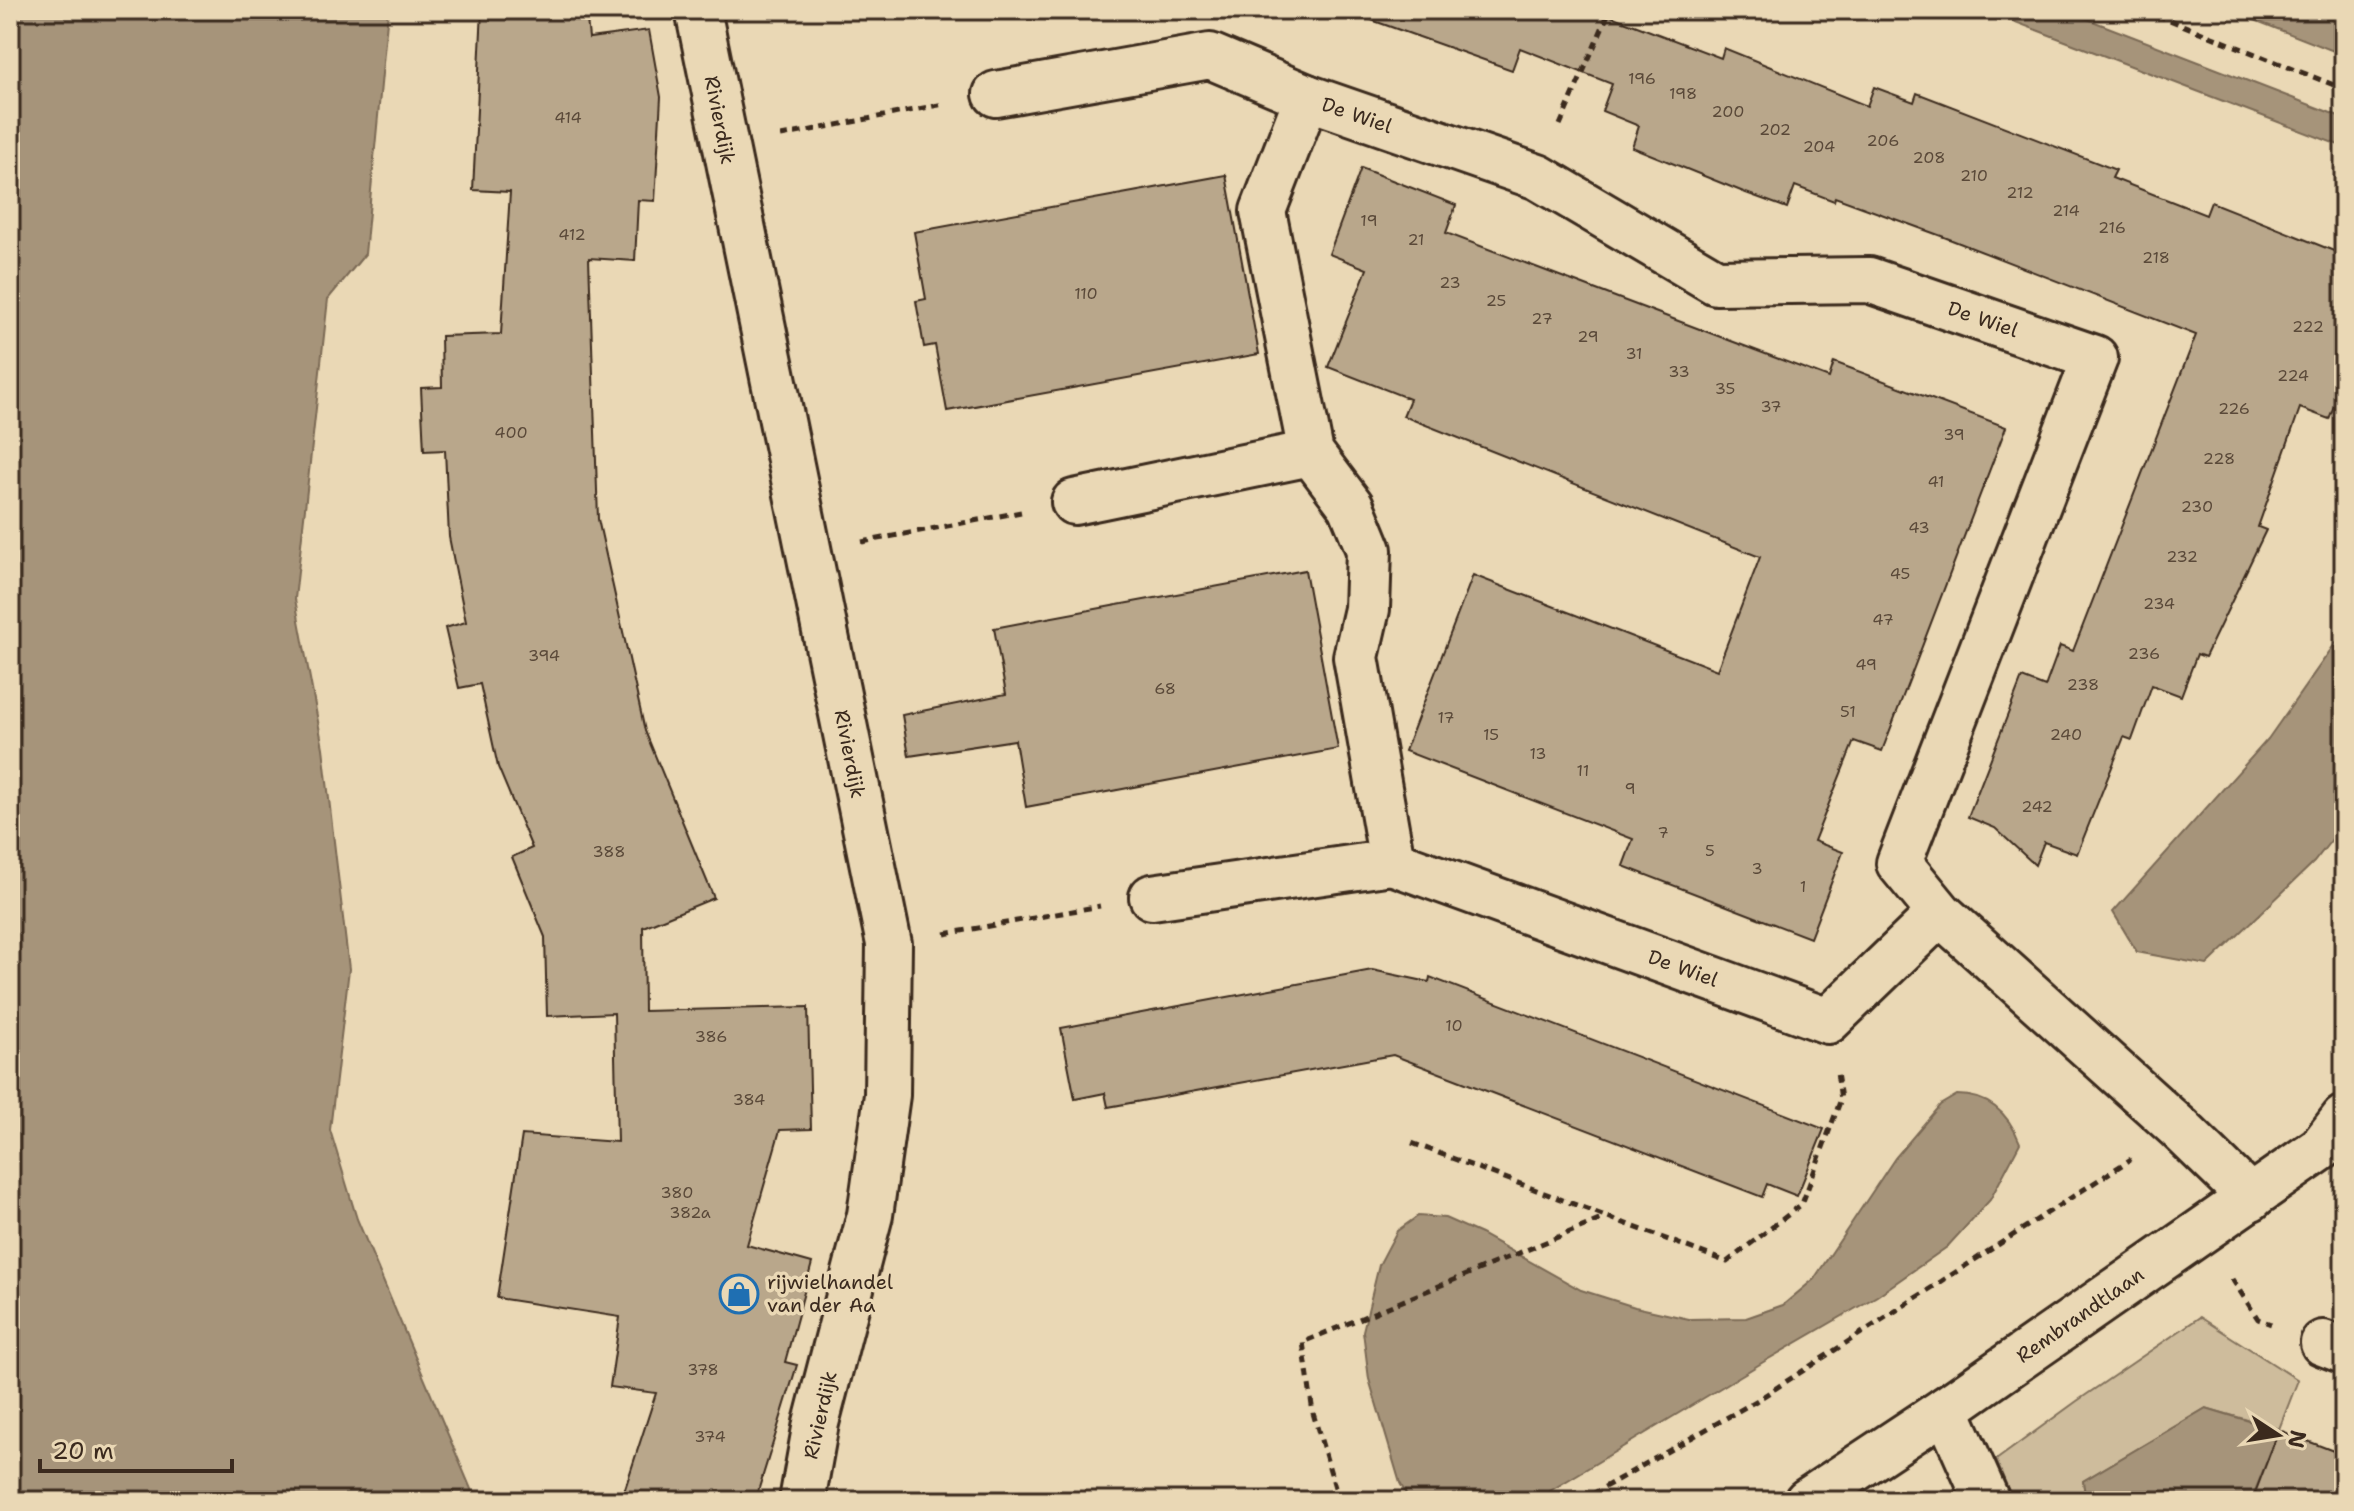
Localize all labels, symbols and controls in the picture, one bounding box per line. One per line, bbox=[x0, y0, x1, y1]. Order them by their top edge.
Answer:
house number: 196 bbox=[1628, 68, 1656, 89]
street label: Rivierdijk bbox=[699, 73, 741, 167]
house number: 198 bbox=[1669, 83, 1697, 104]
street label: De Wiel bbox=[1318, 91, 1396, 139]
house number: 200 bbox=[1712, 101, 1744, 122]
house number: 414 bbox=[554, 107, 582, 128]
house number: 202 bbox=[1759, 119, 1791, 140]
house number: 206 bbox=[1867, 130, 1899, 151]
house number: 204 bbox=[1803, 136, 1835, 157]
house number: 208 bbox=[1913, 147, 1945, 168]
house number: 210 bbox=[1960, 165, 1988, 186]
house number: 212 bbox=[2006, 182, 2034, 203]
house number: 214 bbox=[2052, 200, 2080, 221]
house number: 19 bbox=[1360, 210, 1378, 231]
house number: 216 bbox=[2098, 217, 2126, 238]
house number: 412 bbox=[558, 224, 586, 245]
house number: 21 bbox=[1407, 229, 1425, 250]
house number: 218 bbox=[2142, 247, 2170, 268]
house number: 23 bbox=[1439, 272, 1461, 293]
house number: 110 bbox=[1074, 283, 1098, 304]
house number: 25 bbox=[1486, 290, 1506, 311]
street label: De Wiel bbox=[1944, 295, 2022, 343]
house number: 27 bbox=[1531, 308, 1553, 329]
house number: 222 bbox=[2292, 316, 2324, 337]
house number: 29 bbox=[1577, 326, 1599, 347]
house number: 31 bbox=[1625, 343, 1643, 364]
house number: 33 bbox=[1668, 361, 1690, 382]
house number: 224 bbox=[2277, 365, 2309, 386]
house number: 35 bbox=[1715, 378, 1735, 399]
house number: 37 bbox=[1760, 396, 1782, 417]
house number: 226 bbox=[2218, 398, 2250, 419]
house number: 400 bbox=[494, 422, 528, 443]
house number: 39 bbox=[1943, 424, 1965, 445]
house number: 228 bbox=[2203, 448, 2235, 469]
house number: 41 bbox=[1927, 471, 1945, 492]
house number: 230 bbox=[2181, 496, 2213, 517]
house number: 43 bbox=[1908, 517, 1930, 538]
house number: 232 bbox=[2166, 546, 2198, 567]
house number: 45 bbox=[1890, 563, 1910, 584]
house number: 234 bbox=[2143, 593, 2175, 614]
house number: 47 bbox=[1872, 609, 1894, 630]
house number: 236 bbox=[2128, 643, 2160, 664]
house number: 394 bbox=[528, 645, 560, 666]
house number: 49 bbox=[1855, 654, 1877, 675]
house number: 238 bbox=[2067, 674, 2099, 695]
house number: 68 bbox=[1154, 678, 1176, 699]
house number: 51 bbox=[1840, 701, 1856, 722]
street label: Rivierdijk bbox=[829, 707, 871, 801]
house number: 17 bbox=[1437, 707, 1455, 728]
house number: 15 bbox=[1483, 724, 1499, 745]
house number: 240 bbox=[2050, 724, 2082, 745]
house number: 13 bbox=[1529, 743, 1547, 764]
house number: 11 bbox=[1577, 760, 1589, 781]
house number: 9 bbox=[1624, 778, 1636, 799]
house number: 242 bbox=[2021, 796, 2053, 817]
house number: 7 bbox=[1657, 822, 1669, 843]
house number: 5 bbox=[1705, 840, 1715, 861]
house number: 388 bbox=[593, 841, 625, 862]
house number: 3 bbox=[1751, 858, 1763, 879]
house number: 1 bbox=[1800, 876, 1806, 897]
street label: De Wiel bbox=[1644, 943, 1722, 993]
house number: 10 bbox=[1445, 1015, 1463, 1036]
house number: 386 bbox=[695, 1026, 727, 1047]
house number: 384 bbox=[733, 1089, 765, 1110]
house number: 380 bbox=[661, 1182, 693, 1203]
house number: 382a bbox=[669, 1202, 711, 1223]
street label: Rembrandtlaan bbox=[2011, 1261, 2149, 1369]
place label: rijwielhandel van der Aa bbox=[767, 1269, 893, 1318]
shop icon: rijwielhandel van der Aa bbox=[718, 1273, 760, 1315]
house number: 378 bbox=[687, 1359, 719, 1380]
street label: Rivierdijk bbox=[797, 1368, 843, 1462]
north arrow bbox=[2238, 1395, 2318, 1475]
scale bar bbox=[40, 1423, 232, 1473]
house number: 374 bbox=[694, 1426, 726, 1447]
text: N bbox=[2281, 1428, 2313, 1451]
text: 20 m bbox=[52, 1435, 114, 1467]

